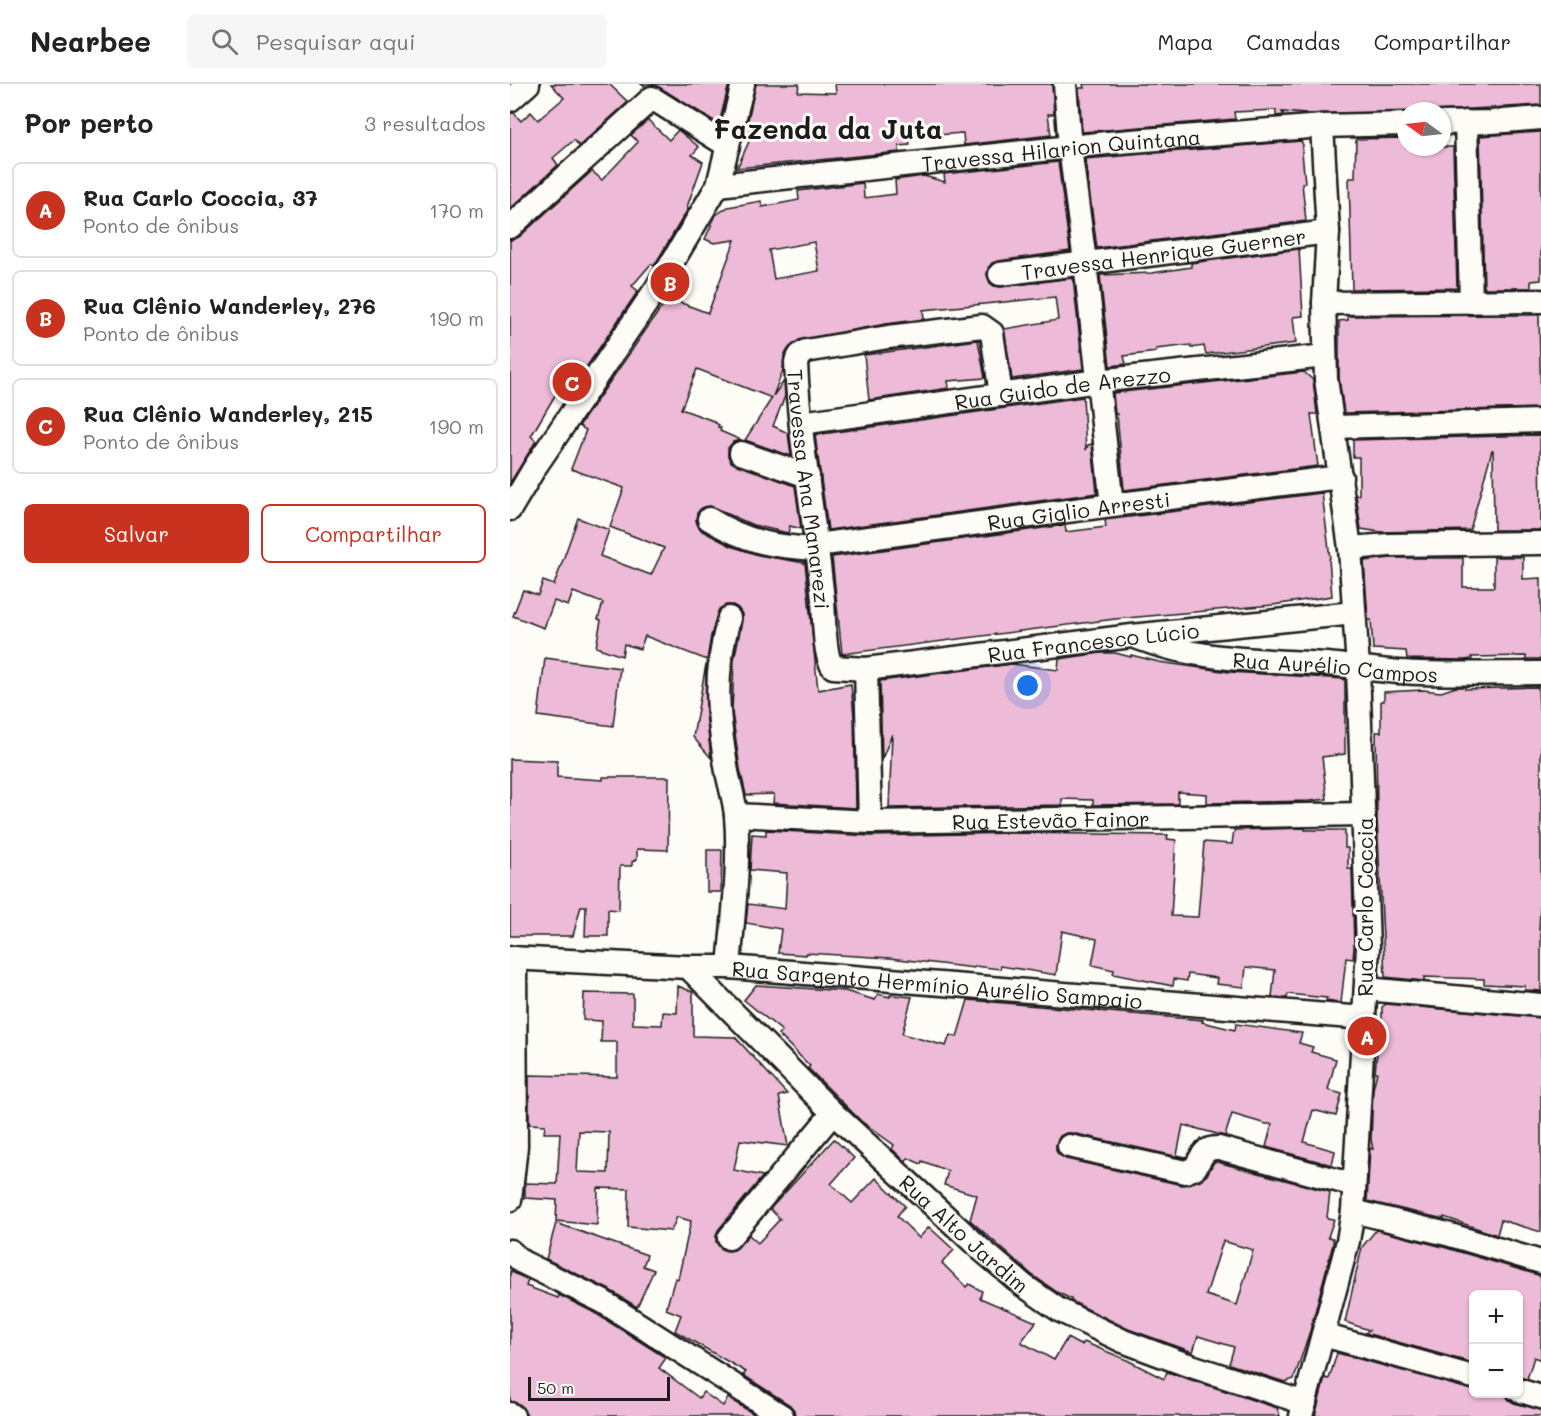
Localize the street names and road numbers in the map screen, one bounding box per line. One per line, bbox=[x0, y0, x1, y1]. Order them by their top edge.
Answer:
street label: Travessa Hilarion Quintana bbox=[920, 122, 1202, 176]
street label: Travessa Henrique Guerner bbox=[1020, 221, 1308, 285]
street label: Rua Guido de Arezzo bbox=[953, 360, 1172, 415]
street label: Travessa Ana Manarezi bbox=[783, 368, 837, 610]
street label: Rua Giglio Arresti bbox=[985, 484, 1172, 535]
street label: Rua Francesco Lúcio bbox=[986, 616, 1200, 667]
street label: Rua Aurélio Campos bbox=[1232, 645, 1438, 687]
street label: Rua Estevão Fainor bbox=[952, 804, 1150, 834]
street label: Rua Carlo Coccia bbox=[1351, 817, 1378, 997]
street label: Rua Sargento Hermínio Aurélio Sampaio bbox=[731, 954, 1143, 1014]
street label: Rua Alto Jardim bbox=[894, 1168, 1035, 1298]

